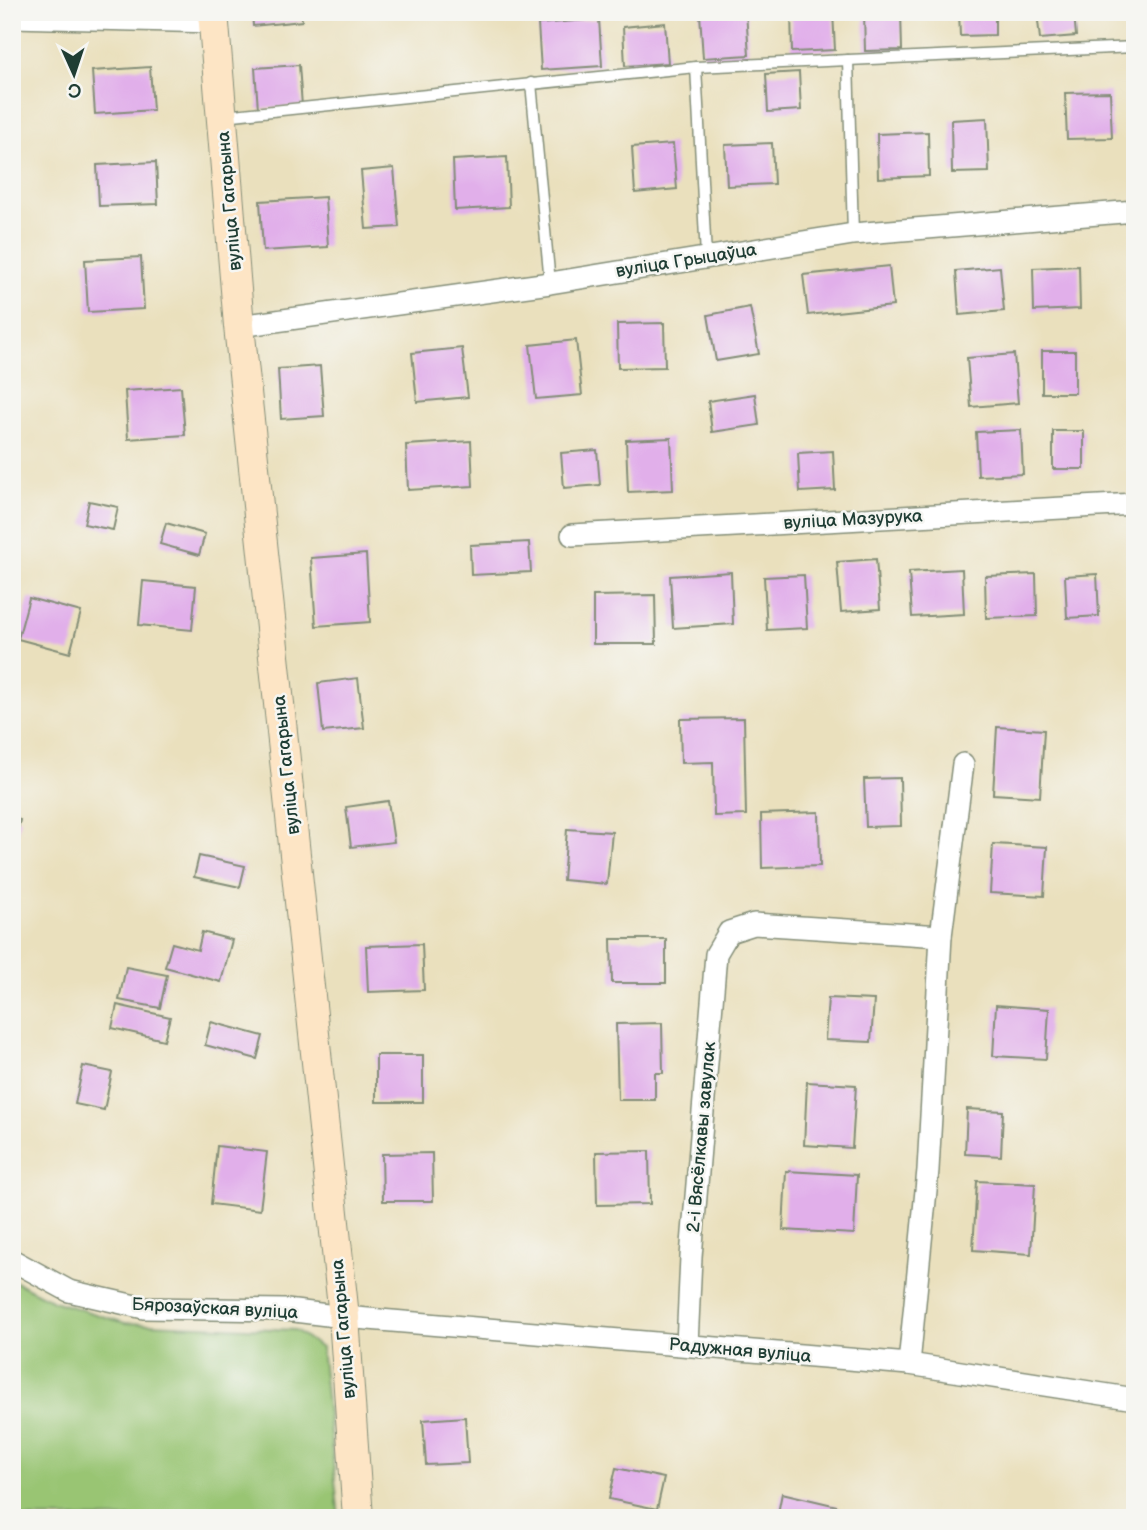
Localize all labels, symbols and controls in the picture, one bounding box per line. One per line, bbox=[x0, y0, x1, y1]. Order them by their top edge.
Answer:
north arrow bbox=[38, 38, 108, 108]
text: С bbox=[68, 78, 82, 101]
street label: вуліца Гагарына bbox=[213, 130, 246, 272]
street label: вуліца Грыцаўца bbox=[614, 239, 758, 282]
street label: вуліца Мазурука bbox=[783, 505, 924, 534]
street label: вуліца Гагарына bbox=[269, 694, 304, 836]
street label: 2-і Вясёлкавы завулак bbox=[683, 1040, 720, 1233]
street label: вуліца Гагарына bbox=[327, 1258, 360, 1400]
street label: Бярозаўская вуліца bbox=[131, 1294, 299, 1323]
street label: Радужная вуліца bbox=[668, 1334, 812, 1367]

